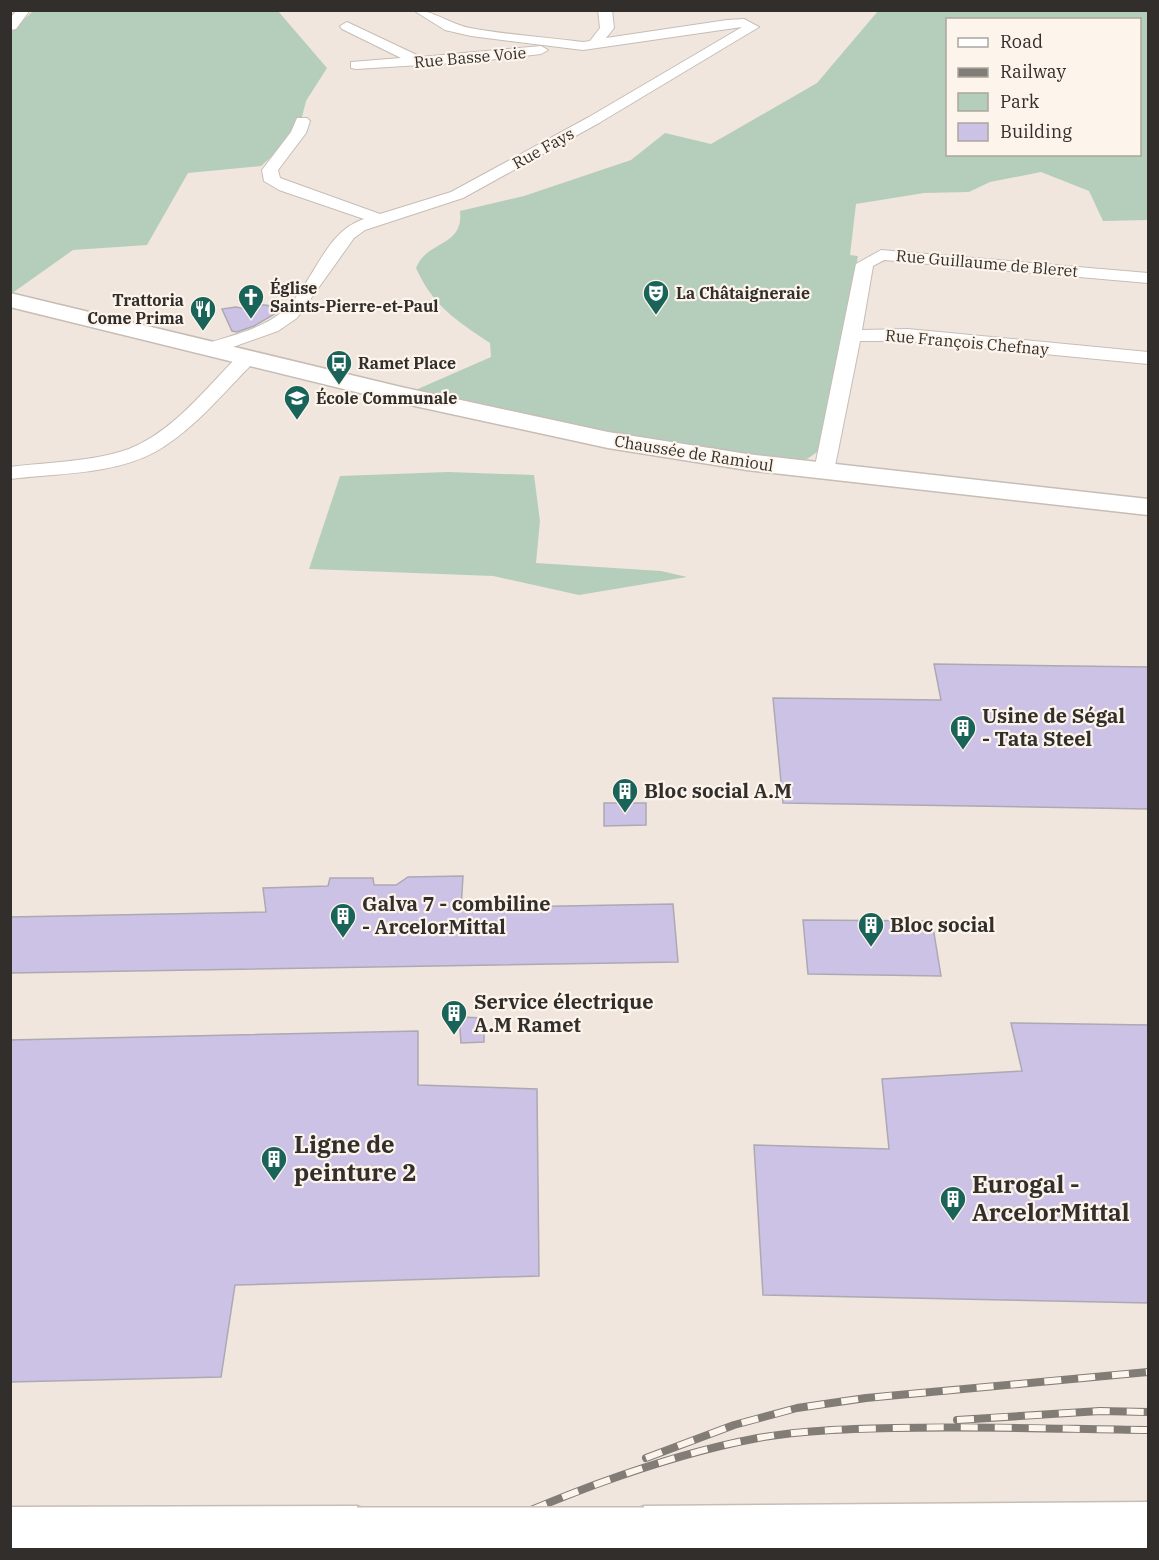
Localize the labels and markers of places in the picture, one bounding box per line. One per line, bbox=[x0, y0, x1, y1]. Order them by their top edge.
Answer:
place label: Église Saints-Pierre-et-Paul bbox=[270, 277, 439, 316]
theatre icon: La Châtaigneraie bbox=[641, 278, 671, 316]
church icon: Église Saints-Pierre-et-Paul bbox=[236, 282, 266, 320]
place label: La Châtaigneraie bbox=[676, 283, 810, 303]
place label: Trattoria Come Prima bbox=[87, 290, 184, 328]
restaurant icon: Trattoria Come Prima bbox=[188, 294, 218, 332]
bus stop icon: Ramet Place bbox=[324, 348, 354, 386]
place label: Ramet Place bbox=[358, 353, 456, 373]
school or university icon: École Communale bbox=[282, 383, 312, 421]
place label: École Communale bbox=[316, 387, 457, 408]
place label: Usine de Ségal - Tata Steel bbox=[982, 702, 1125, 752]
building icon: Usine de Ségal - Tata Steel bbox=[948, 713, 978, 751]
building icon: Bloc social A.M bbox=[610, 776, 640, 814]
place label: Bloc social A.M bbox=[644, 777, 792, 804]
place label: Galva 7 - combiline - ArcelorMittal bbox=[362, 890, 551, 940]
building icon: Galva 7 - combiline - ArcelorMittal bbox=[328, 901, 358, 939]
building icon: Bloc social bbox=[856, 910, 886, 948]
place label: Bloc social bbox=[890, 911, 995, 938]
place label: Service électrique A.M Ramet bbox=[474, 988, 654, 1038]
building icon: Service électrique A.M Ramet bbox=[439, 998, 469, 1036]
place label: Ligne de peinture 2 bbox=[294, 1128, 417, 1188]
building icon: Ligne de peinture 2 bbox=[259, 1144, 289, 1182]
place label: Eurogal - ArcelorMittal bbox=[972, 1168, 1130, 1228]
building icon: Eurogal - ArcelorMittal bbox=[938, 1184, 968, 1222]

